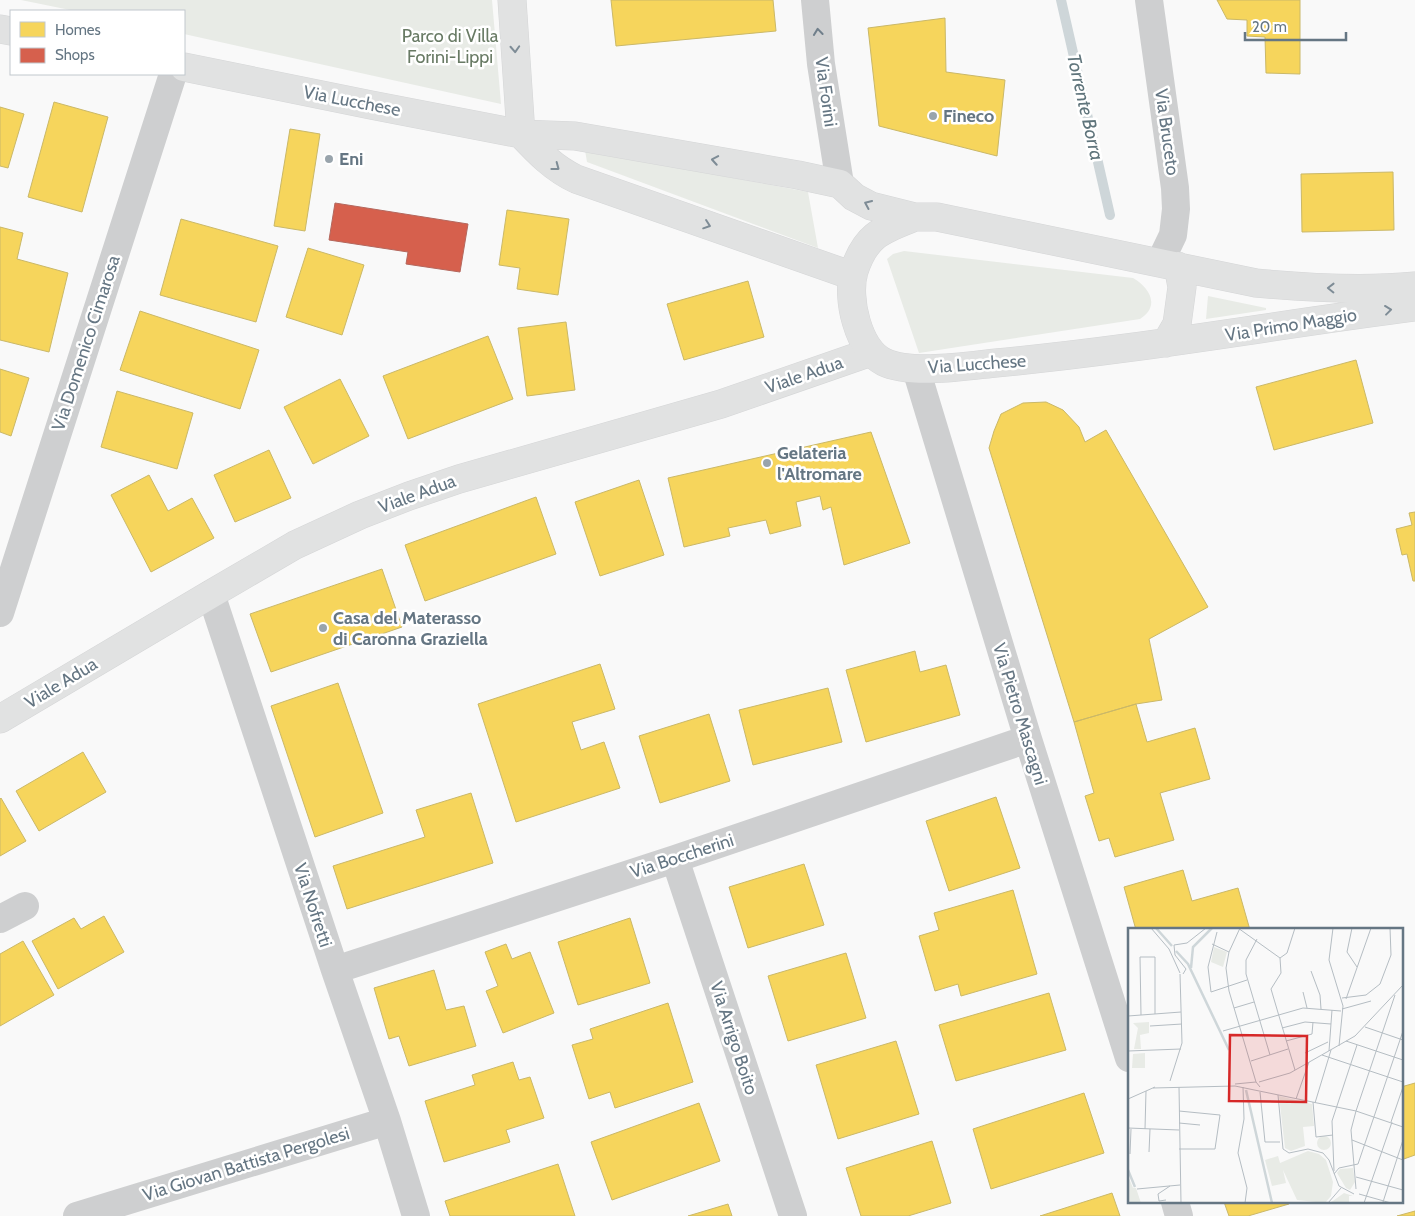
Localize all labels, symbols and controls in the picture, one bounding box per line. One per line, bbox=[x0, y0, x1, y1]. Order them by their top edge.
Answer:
legend bbox=[10, 10, 185, 75]
scale bar bbox=[1245, 10, 1346, 42]
text: 20 m bbox=[1252, 18, 1287, 36]
text: Homes bbox=[55, 21, 101, 39]
park label: Parco di Villa Forini-Lippi bbox=[402, 25, 499, 68]
one-way arrow bbox=[813, 27, 824, 35]
one-way arrow bbox=[509, 45, 520, 53]
text: Shops bbox=[55, 46, 95, 64]
water label: Torrente Borra bbox=[1062, 52, 1109, 163]
street label: Via Forini bbox=[810, 56, 842, 128]
street label: Via Lucchese bbox=[302, 81, 402, 121]
street label: Via Bruceto bbox=[1150, 87, 1184, 177]
place label: Fineco bbox=[943, 105, 994, 127]
marker: Fineco bbox=[927, 110, 939, 122]
place label: Eni bbox=[339, 148, 363, 170]
marker: Eni bbox=[323, 153, 335, 165]
one-way arrow bbox=[710, 156, 719, 166]
one-way arrow bbox=[550, 162, 559, 170]
one-way arrow bbox=[864, 199, 873, 210]
one-way arrow bbox=[703, 219, 711, 229]
street label: Via Domenico Cimarosa bbox=[47, 252, 125, 434]
one-way arrow bbox=[1327, 283, 1335, 293]
street label: Via Primo Maggio bbox=[1224, 304, 1358, 346]
one-way arrow bbox=[1383, 306, 1392, 316]
street label: Via Lucchese bbox=[927, 350, 1027, 378]
street label: Viale Adua bbox=[762, 351, 846, 399]
place label: Gelateria l'Altromare bbox=[777, 442, 862, 485]
marker: Gelateria l'Altromare bbox=[761, 457, 773, 469]
street label: Viale Adua bbox=[375, 470, 459, 518]
place label: Casa del Materasso di Caronna Graziella bbox=[333, 607, 488, 650]
marker: Casa del Materasso di Caronna Graziella bbox=[317, 622, 329, 634]
street label: Via Pietro Mascagni bbox=[988, 640, 1052, 788]
street label: Viale Adua bbox=[21, 653, 102, 713]
street label: Via Boccherini bbox=[627, 829, 737, 883]
street label: Via Nofretti bbox=[289, 860, 337, 950]
inset map bbox=[1128, 928, 1402, 1204]
street label: Via Arrigo Boito bbox=[705, 979, 763, 1098]
street label: Via Giovan Battista Pergolesi bbox=[140, 1122, 352, 1206]

